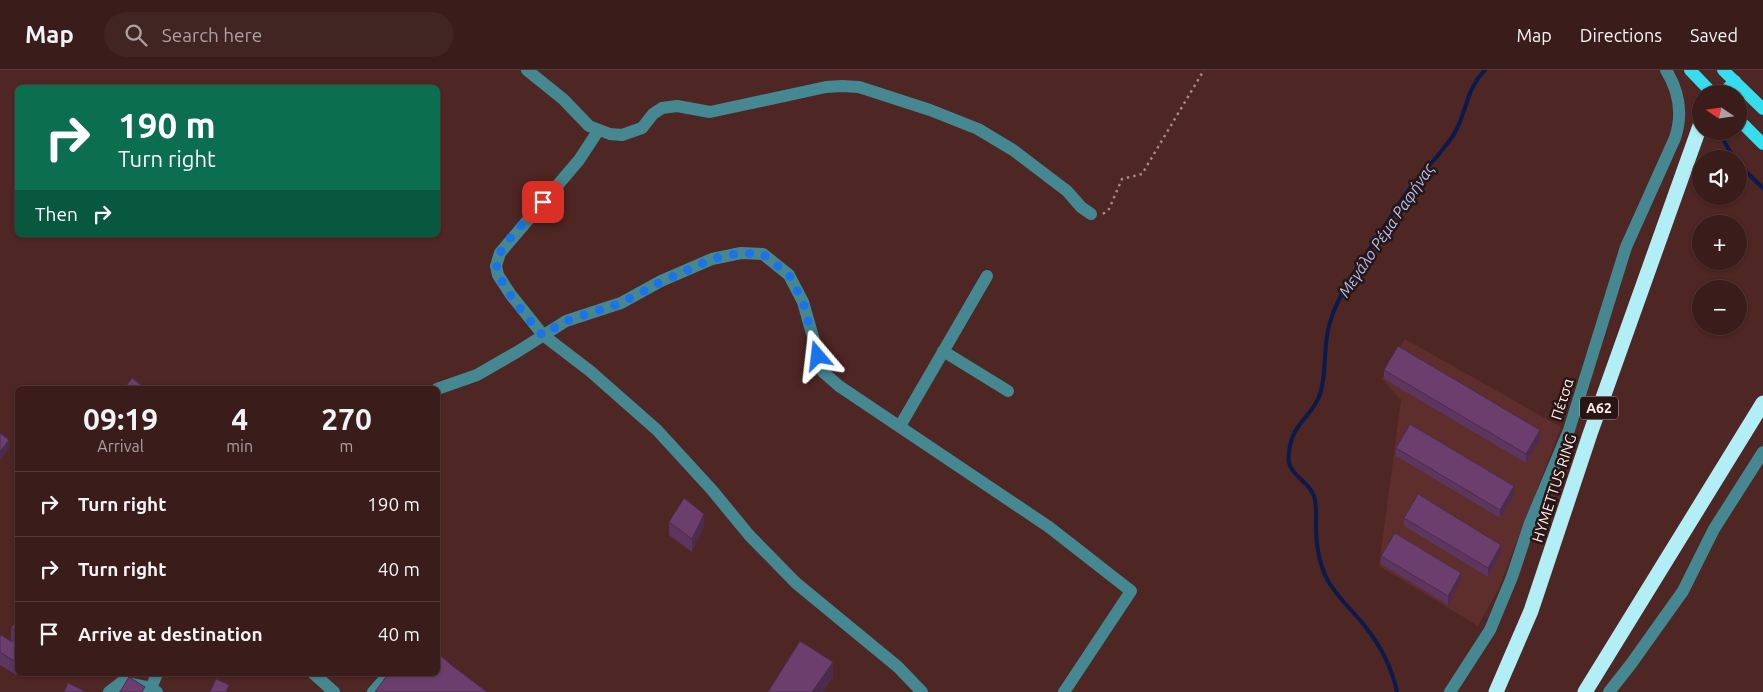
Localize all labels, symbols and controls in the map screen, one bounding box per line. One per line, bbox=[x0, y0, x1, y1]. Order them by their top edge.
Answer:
search box bbox=[104, 12, 454, 57]
text: Map bbox=[25, 21, 74, 48]
icon: search bbox=[122, 21, 150, 49]
text: Search here bbox=[162, 24, 262, 46]
text: Map bbox=[1516, 25, 1552, 45]
text: Directions bbox=[1580, 25, 1662, 45]
text: Saved bbox=[1690, 25, 1738, 45]
north arrow bbox=[1692, 85, 1748, 140]
map controls bbox=[1692, 85, 1747, 335]
icon: right bbox=[35, 105, 100, 170]
text: 190 m bbox=[118, 105, 216, 145]
text: Turn right bbox=[118, 146, 216, 171]
button: sound bbox=[1692, 150, 1747, 205]
water label: Μεγάλο Ρέμα Ραφήνας bbox=[1335, 159, 1439, 301]
pin bbox=[522, 181, 564, 223]
icon: arrive bbox=[529, 188, 557, 216]
icon: right bbox=[88, 200, 116, 228]
text: Then bbox=[35, 203, 78, 225]
button: + bbox=[1692, 215, 1747, 270]
button: − bbox=[1692, 280, 1747, 335]
position arrow bbox=[791, 329, 843, 381]
street label: Πέτσα bbox=[1547, 376, 1577, 422]
road number: Α62 bbox=[1580, 396, 1618, 419]
text: 09:19 bbox=[83, 402, 158, 436]
text: 4 bbox=[231, 402, 248, 436]
text: 270 bbox=[321, 402, 372, 436]
street label: HYMETTUS RING bbox=[1528, 432, 1580, 544]
text: Arrival bbox=[97, 437, 144, 455]
text: min bbox=[226, 437, 253, 455]
text: m bbox=[340, 437, 353, 455]
icon: right bbox=[35, 490, 63, 518]
text: Turn right bbox=[78, 493, 166, 515]
text: 190 m bbox=[367, 493, 420, 515]
icon: right bbox=[35, 555, 63, 583]
text: Turn right bbox=[78, 558, 166, 580]
text: 40 m bbox=[378, 558, 420, 580]
icon: arrive bbox=[35, 620, 63, 648]
text: Arrive at destination bbox=[78, 623, 263, 645]
text: 40 m bbox=[378, 623, 420, 645]

